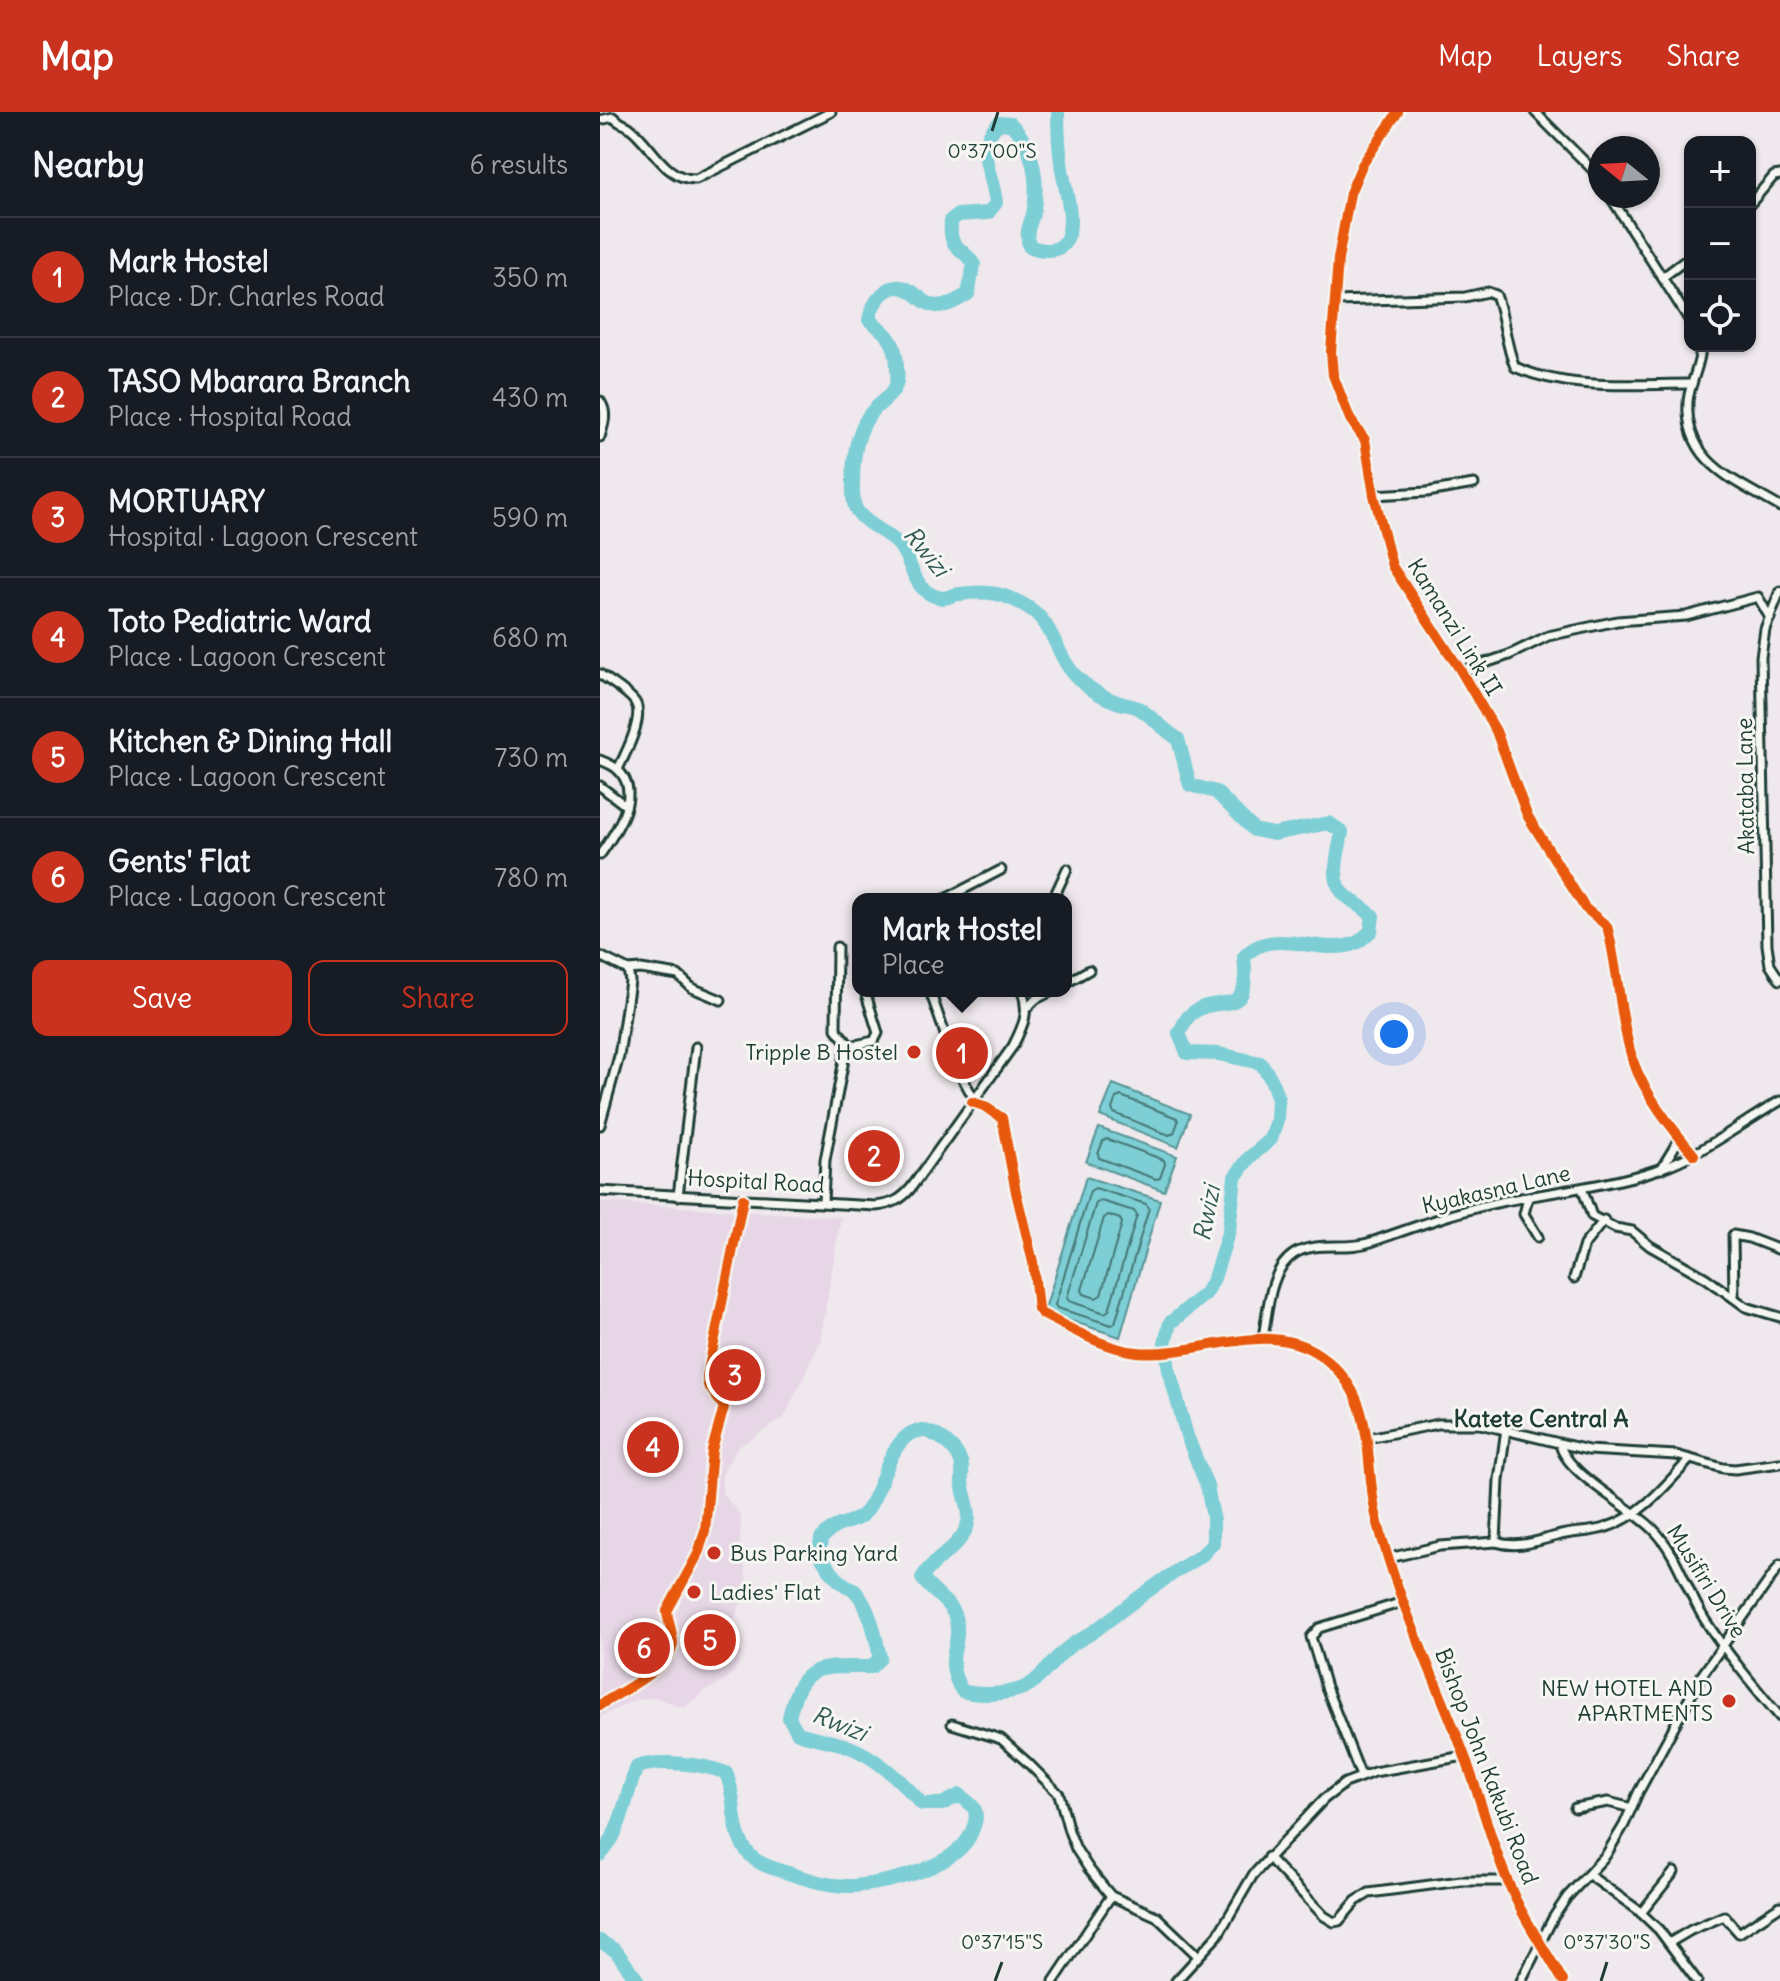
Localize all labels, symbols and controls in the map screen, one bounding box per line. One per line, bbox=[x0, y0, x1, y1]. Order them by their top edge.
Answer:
text: Map bbox=[40, 33, 114, 80]
text: Map bbox=[1438, 38, 1493, 74]
text: Layers bbox=[1537, 38, 1623, 74]
text: Share bbox=[1667, 38, 1740, 74]
north arrow bbox=[1588, 136, 1660, 208]
map controls bbox=[1684, 136, 1756, 352]
button: + bbox=[1684, 136, 1756, 208]
text: 0°37'00"S bbox=[947, 138, 1037, 163]
text: Nearby bbox=[32, 143, 145, 186]
text: 6 results bbox=[470, 148, 568, 181]
button: − bbox=[1684, 208, 1756, 280]
text: Mark Hostel bbox=[108, 242, 269, 280]
text: 1 bbox=[53, 261, 63, 294]
text: 350 m bbox=[492, 261, 568, 294]
text: Place · Dr. Charles Road bbox=[108, 280, 385, 313]
button: locate bbox=[1684, 280, 1756, 352]
text: TASO Mbarara Branch bbox=[108, 362, 411, 400]
text: 2 bbox=[51, 381, 65, 414]
text: 430 m bbox=[492, 381, 568, 414]
text: Place · Hospital Road bbox=[108, 400, 351, 433]
text: MORTUARY bbox=[108, 482, 265, 520]
text: 3 bbox=[51, 501, 65, 534]
text: 590 m bbox=[492, 501, 568, 534]
text: Hospital · Lagoon Crescent bbox=[108, 520, 418, 553]
water label: Rwizi bbox=[898, 520, 958, 584]
street label: Kamanzi Link II bbox=[1402, 553, 1508, 701]
text: Toto Pediatric Ward bbox=[108, 602, 372, 640]
text: 4 bbox=[50, 621, 66, 654]
text: 680 m bbox=[492, 621, 568, 654]
text: Place · Lagoon Crescent bbox=[108, 640, 386, 673]
street label: Akataba Lane bbox=[1730, 717, 1760, 855]
text: Kitchen & Dining Hall bbox=[108, 722, 392, 760]
text: 5 bbox=[51, 741, 65, 774]
text: 730 m bbox=[494, 741, 568, 774]
text: Place · Lagoon Crescent bbox=[108, 760, 386, 793]
text: Gents' Flat bbox=[108, 842, 250, 880]
text: 6 bbox=[50, 861, 66, 894]
text: 780 m bbox=[494, 861, 568, 894]
text: Place · Lagoon Crescent bbox=[108, 880, 386, 913]
popup bbox=[852, 893, 1072, 997]
text: Mark Hostel bbox=[882, 910, 1042, 948]
text: Place bbox=[882, 948, 945, 981]
button: Save bbox=[32, 960, 292, 1036]
button: Share bbox=[308, 960, 568, 1036]
your location bbox=[1374, 1014, 1414, 1054]
pin: 1 bbox=[936, 1023, 988, 1083]
place label: Tripple B Hostel bbox=[745, 1038, 898, 1066]
marker: Tripple B Hostel bbox=[905, 1043, 923, 1061]
pin: 2 bbox=[848, 1126, 900, 1186]
street label: Kyakasna Lane bbox=[1419, 1158, 1573, 1220]
street label: Hospital Road bbox=[687, 1163, 825, 1199]
water label: Rwizi bbox=[1186, 1180, 1227, 1243]
pin: 3 bbox=[709, 1345, 761, 1405]
district label: Katete Central A bbox=[1453, 1403, 1629, 1433]
pin: 4 bbox=[627, 1417, 679, 1477]
street label: Musifiri Drive bbox=[1661, 1519, 1753, 1643]
place label: Bus Parking Yard bbox=[730, 1539, 898, 1567]
marker: Bus Parking Yard bbox=[705, 1544, 723, 1562]
place label: Ladies' Flat bbox=[710, 1578, 821, 1606]
marker: Ladies' Flat bbox=[685, 1583, 703, 1601]
pin: 5 bbox=[684, 1610, 736, 1670]
pin: 6 bbox=[618, 1618, 670, 1678]
street label: Bishop John Kakubi Road bbox=[1429, 1644, 1545, 1888]
place label: NEW HOTEL AND APARTMENTS bbox=[1541, 1674, 1713, 1727]
marker: NEW HOTEL AND APARTMENTS bbox=[1720, 1692, 1738, 1710]
water label: Rwizi bbox=[808, 1699, 874, 1748]
text: 0°37'15"S bbox=[961, 1929, 1043, 1954]
text: 0°37'30"S bbox=[1563, 1929, 1651, 1954]

